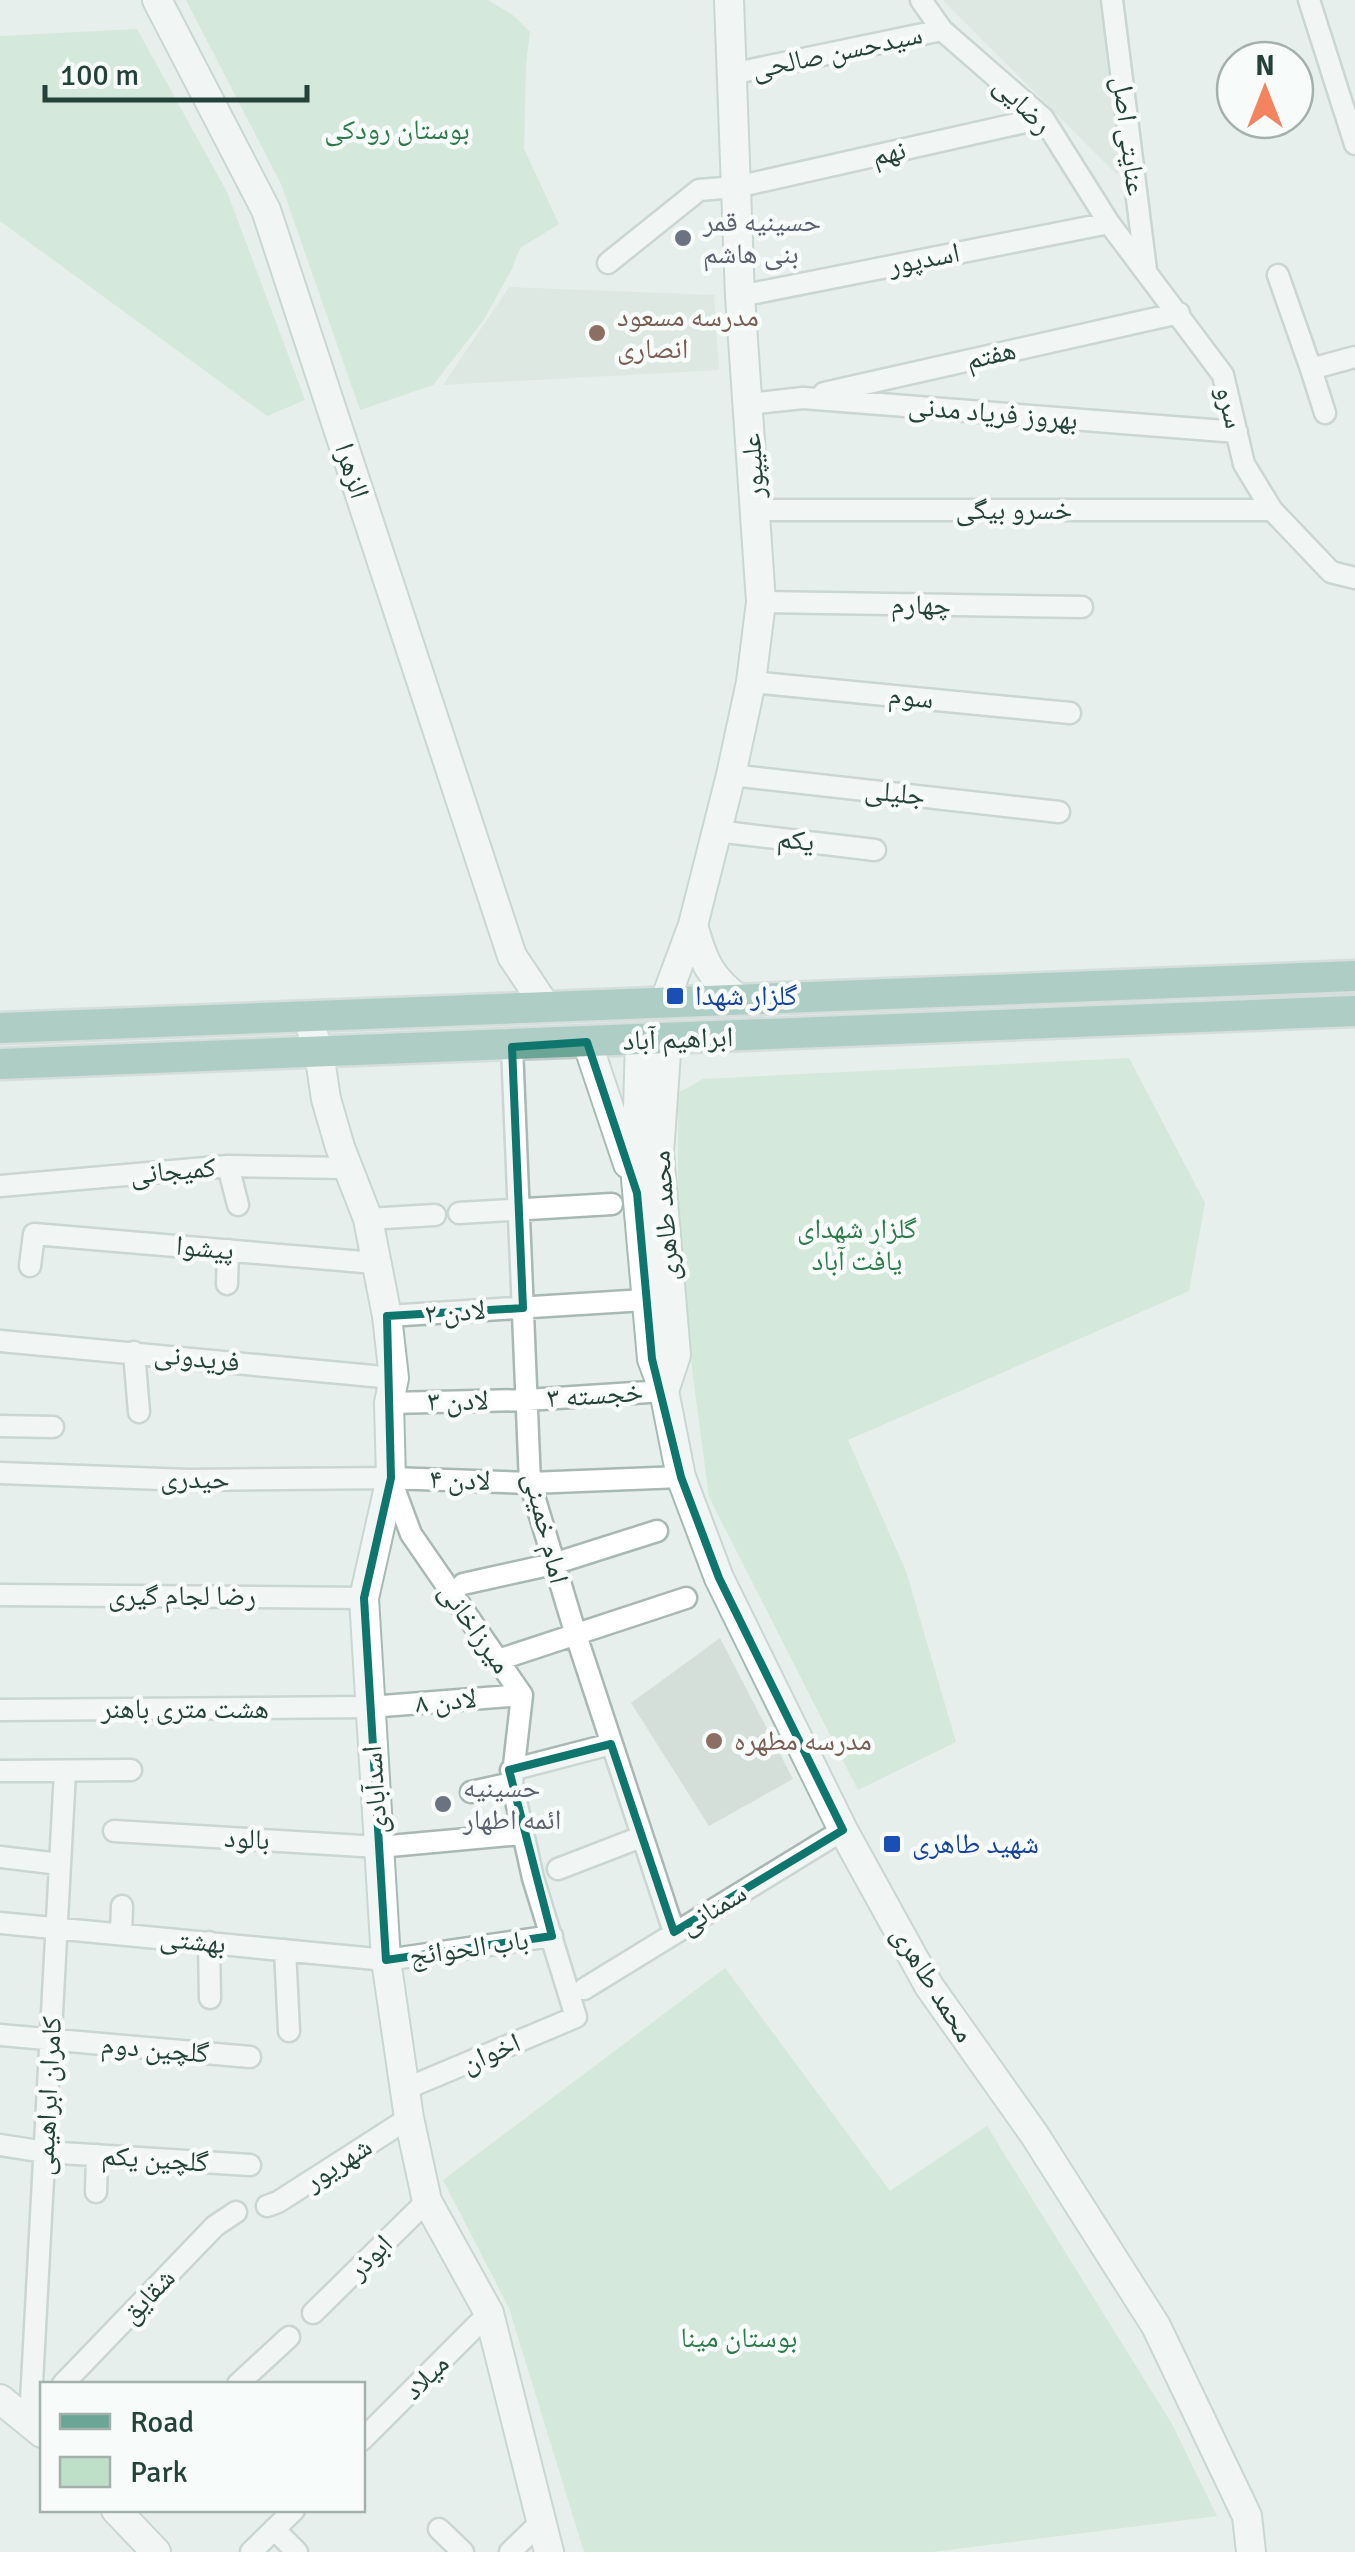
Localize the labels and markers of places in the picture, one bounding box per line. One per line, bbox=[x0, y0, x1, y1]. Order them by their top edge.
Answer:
place label: حسینیه قمر بنی هاشم bbox=[702, 205, 821, 272]
marker: حسینیه قمر بنی هاشم bbox=[672, 227, 694, 249]
place label: مدرسه مسعود انصاری bbox=[617, 300, 759, 366]
marker: مدرسه مسعود انصاری bbox=[586, 322, 608, 344]
place label: گلزار شهدا bbox=[695, 979, 798, 1013]
marker: گلزار شهدا bbox=[664, 985, 686, 1007]
place label: مدرسه مطهره bbox=[734, 1724, 872, 1758]
marker: مدرسه مطهره bbox=[703, 1730, 725, 1752]
place label: حسینیه ائمه اطهار bbox=[462, 1771, 561, 1837]
marker: حسینیه ائمه اطهار bbox=[432, 1793, 454, 1815]
place label: شهید طاهری bbox=[912, 1827, 1039, 1861]
marker: شهید طاهری bbox=[881, 1833, 903, 1855]

